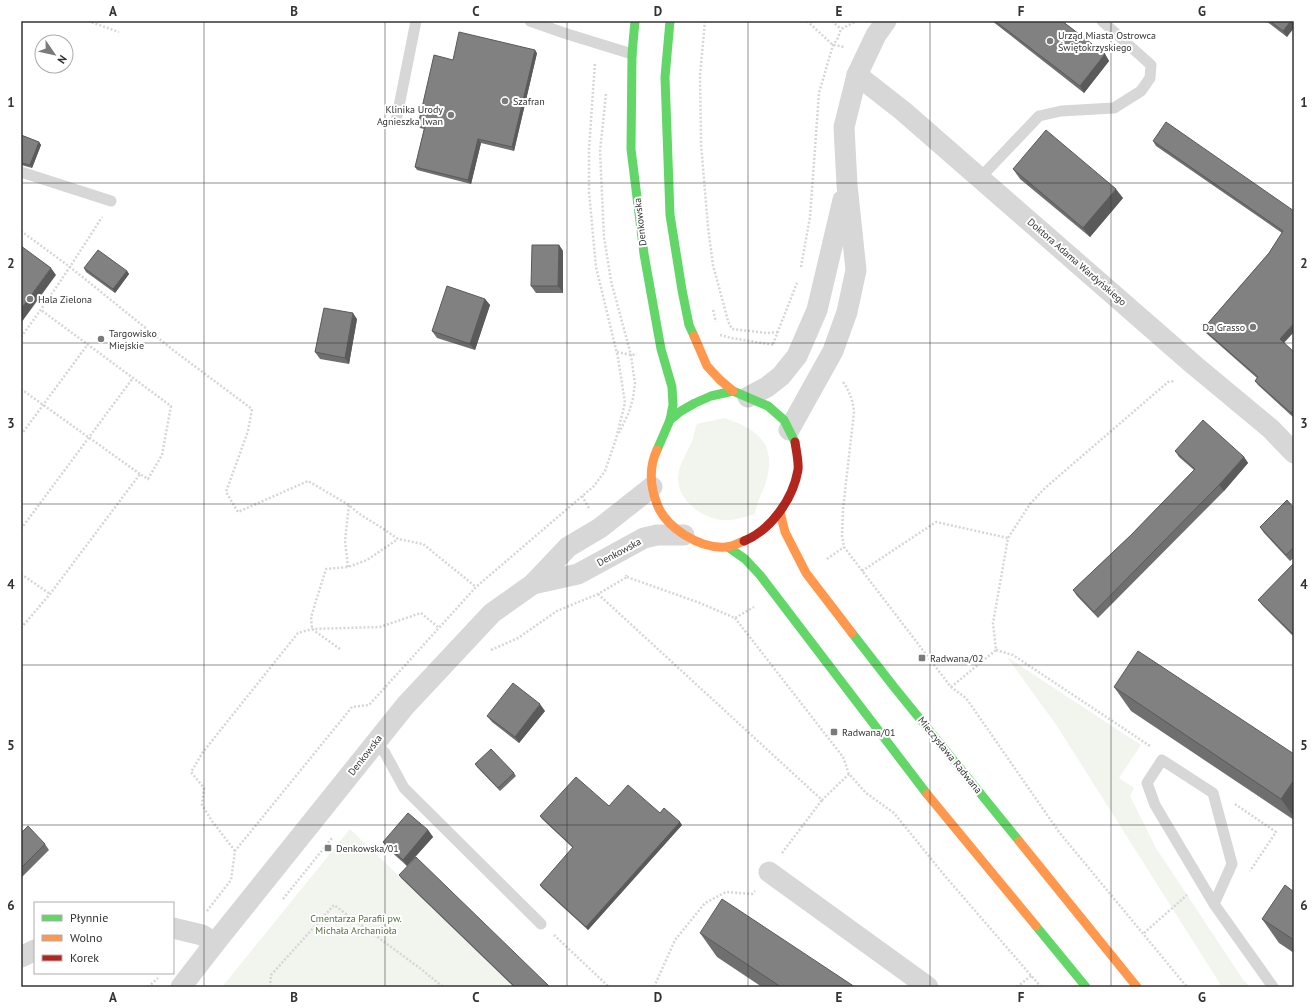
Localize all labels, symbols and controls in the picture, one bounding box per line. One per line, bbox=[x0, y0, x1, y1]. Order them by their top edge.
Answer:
text: A bbox=[109, 3, 117, 20]
text: B bbox=[290, 3, 298, 20]
text: C bbox=[472, 3, 480, 20]
text: D bbox=[654, 3, 662, 20]
text: E bbox=[836, 3, 843, 20]
text: F bbox=[1018, 3, 1025, 20]
text: G bbox=[1198, 3, 1206, 20]
place label: Urząd Miasta Ostrowca Świętokrzyskiego bbox=[1058, 29, 1156, 54]
north arrow bbox=[34, 34, 74, 74]
marker: Urząd Miasta Ostrowca Świętokrzyskiego bbox=[1045, 36, 1055, 46]
text: N bbox=[54, 53, 70, 67]
text: 1 bbox=[7, 94, 15, 111]
text: 1 bbox=[1300, 94, 1308, 111]
place label: Szafran bbox=[513, 95, 545, 108]
marker: Szafran bbox=[500, 96, 510, 106]
place label: Klinika Urody Agnieszka Iwan bbox=[377, 103, 443, 128]
marker: Klinika Urody Agnieszka Iwan bbox=[446, 110, 456, 120]
street label: Denkowska bbox=[631, 197, 649, 247]
street label: Doktora Adama Wardyńskiego bbox=[1025, 215, 1129, 309]
text: 2 bbox=[7, 255, 15, 272]
text: 2 bbox=[1300, 255, 1308, 272]
place label: Hala Zielona bbox=[38, 293, 92, 306]
marker: Hala Zielona bbox=[25, 294, 35, 304]
place label: Da Grasso bbox=[1203, 321, 1245, 334]
marker: Da Grasso bbox=[1248, 322, 1258, 332]
place label: Targowisko Miejskie bbox=[109, 327, 157, 352]
marker: Targowisko Miejskie bbox=[96, 334, 106, 344]
text: 3 bbox=[7, 415, 15, 432]
text: 3 bbox=[1300, 415, 1308, 432]
street label: Denkowska bbox=[595, 535, 643, 569]
text: 4 bbox=[7, 576, 15, 593]
text: 4 bbox=[1300, 576, 1308, 593]
place label: Radwana/02 bbox=[930, 652, 983, 665]
marker: Radwana/02 bbox=[917, 653, 927, 663]
street label: Mieczysława Radwana bbox=[915, 714, 985, 796]
place label: Radwana/01 bbox=[842, 726, 895, 739]
marker: Radwana/01 bbox=[829, 727, 839, 737]
street label: Denkowska bbox=[345, 732, 385, 778]
text: 5 bbox=[7, 737, 15, 754]
text: 5 bbox=[1300, 737, 1308, 754]
place label: Denkowska/01 bbox=[336, 842, 399, 855]
marker: Denkowska/01 bbox=[323, 843, 333, 853]
text: 6 bbox=[7, 897, 15, 914]
text: 6 bbox=[1300, 897, 1308, 914]
legend bbox=[34, 902, 174, 974]
text: Płynnie bbox=[70, 910, 108, 925]
park label: Cmentarza Parafii pw. Michała Archanioła bbox=[310, 912, 402, 937]
text: Wolno bbox=[70, 930, 102, 945]
text: Korek bbox=[70, 950, 99, 965]
text: A bbox=[109, 989, 117, 1006]
text: B bbox=[290, 989, 298, 1006]
text: C bbox=[472, 989, 480, 1006]
text: D bbox=[654, 989, 662, 1006]
text: E bbox=[836, 989, 843, 1006]
text: F bbox=[1018, 989, 1025, 1006]
text: G bbox=[1198, 989, 1206, 1006]

